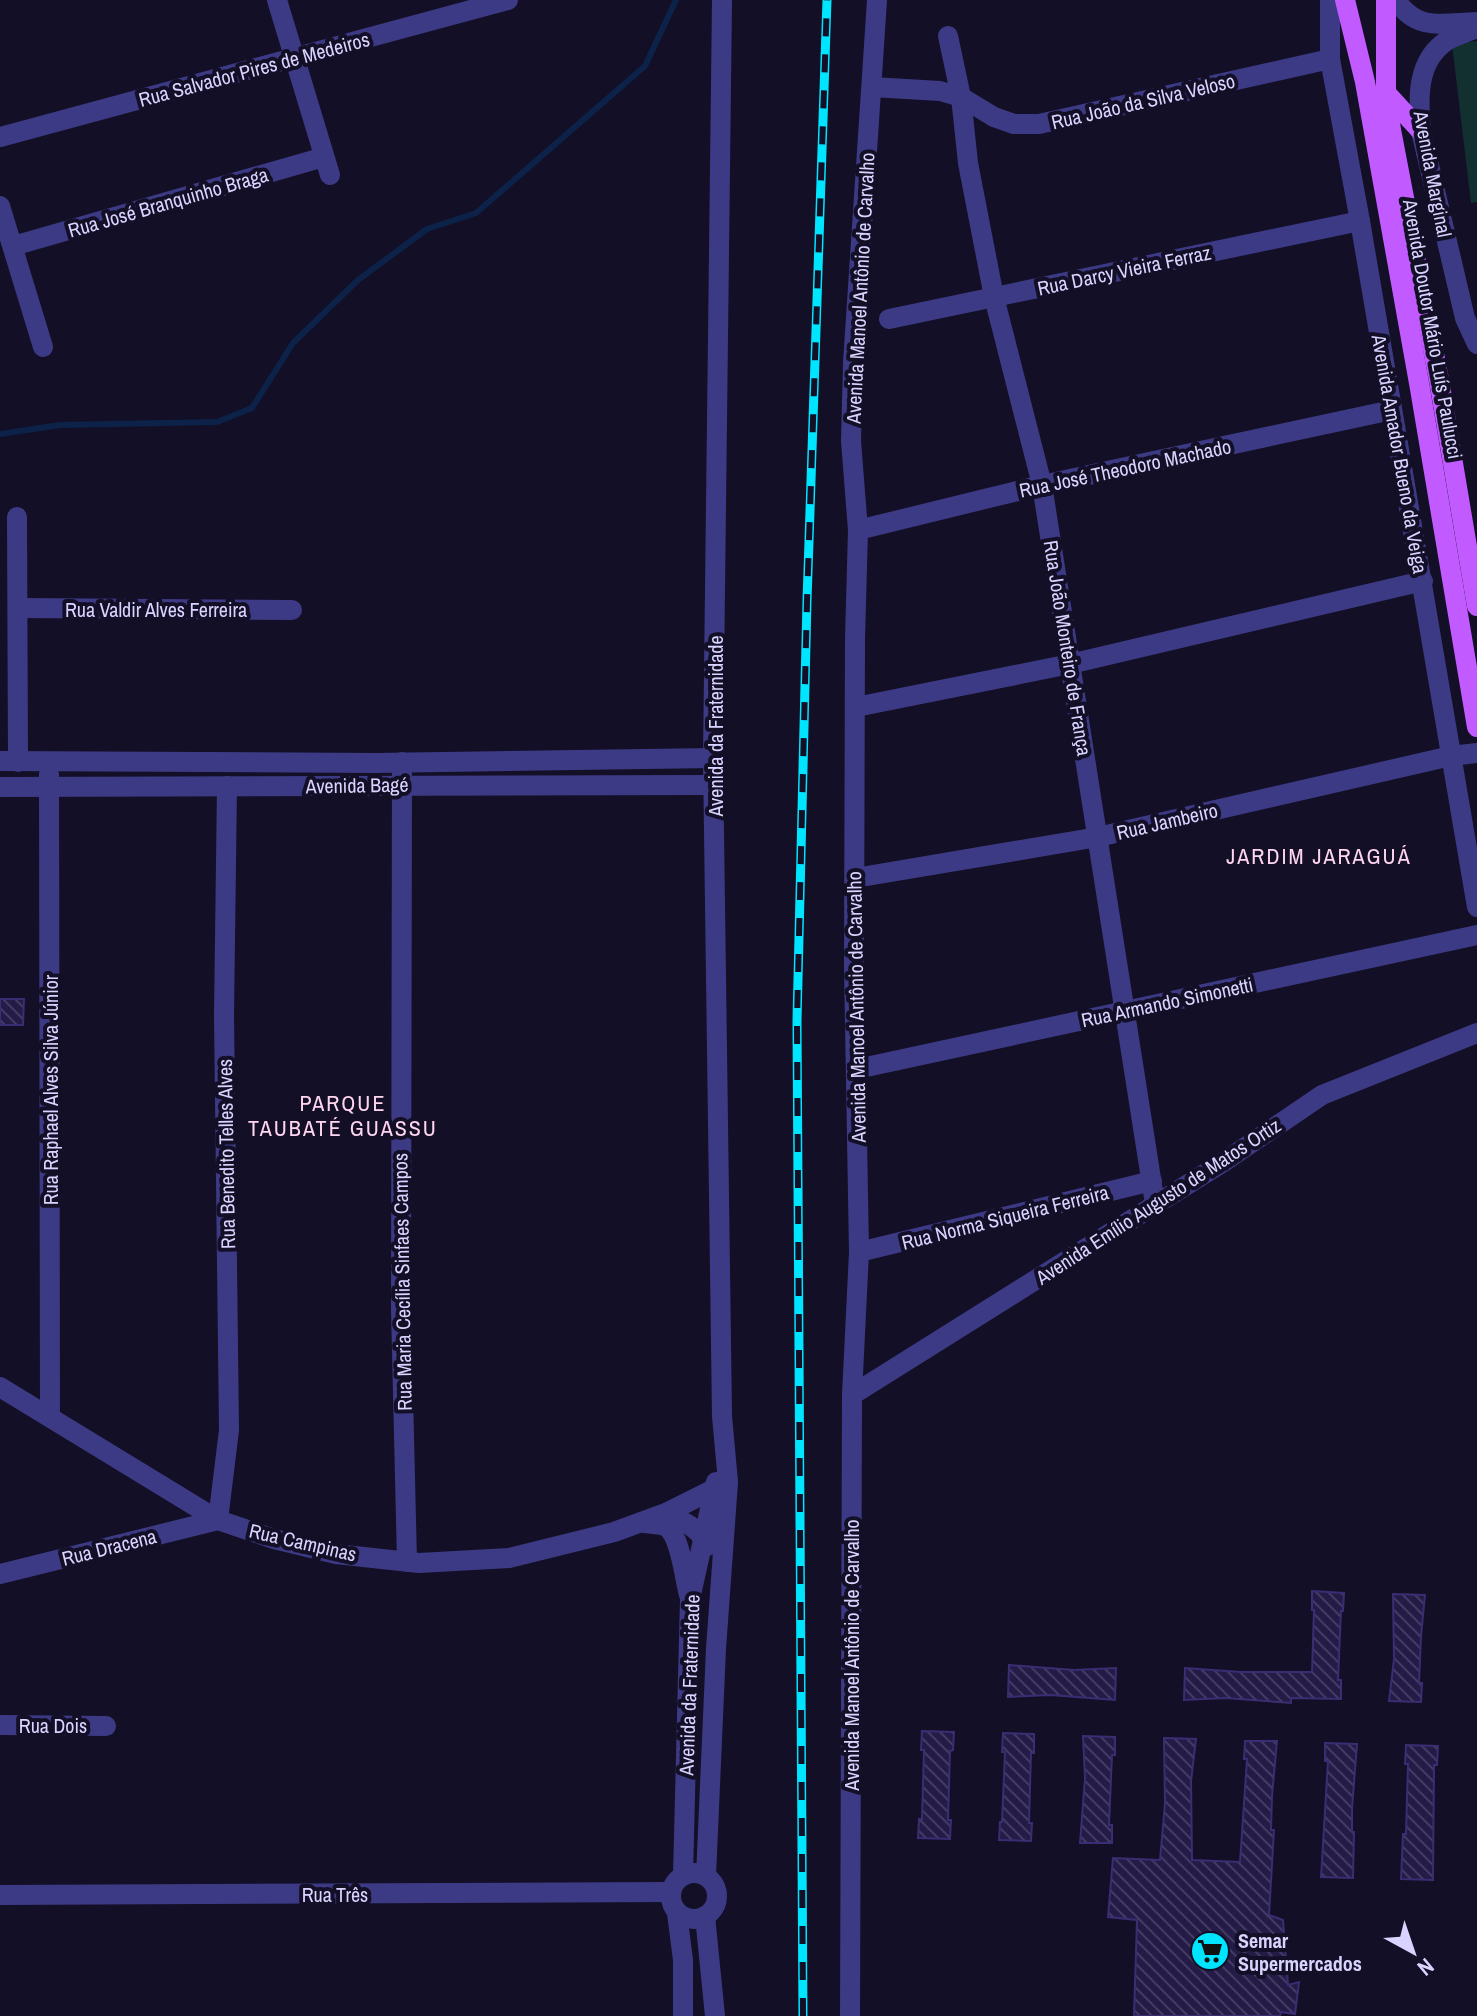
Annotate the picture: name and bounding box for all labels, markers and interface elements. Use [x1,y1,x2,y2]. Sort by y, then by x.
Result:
street label: Rua Salvador Pires de Medeiros [136,25,372,113]
street label: Rua João da Silva Veloso [1048,67,1238,135]
street label: Avenida Marginal [1407,107,1458,240]
street label: Avenida Manoel Antônio de Carvalho [839,152,881,425]
street label: Rua José Branquinho Braga [65,160,271,244]
street label: Avenida Doutor Mário Luís Paulucci [1397,196,1469,461]
street label: Rua Darcy Vieira Ferraz [1035,238,1213,302]
street label: Avenida Amador Bueno da Veiga [1365,331,1434,576]
street label: Rua José Theodoro Machado [1017,432,1233,504]
street label: Rua João Monteiro de França [1038,538,1098,758]
street label: Rua Valdir Alves Ferreira [65,596,247,623]
street label: Avenida da Fraternidade [702,635,729,818]
street label: Avenida Bagé [304,771,409,799]
street label: Rua Jambeiro [1114,796,1220,846]
district label: JARDIM JARAGUÁ [1226,841,1412,871]
street label: Avenida Manoel Antônio de Carvalho [840,871,872,1144]
street label: Rua Armando Simonetti [1079,971,1255,1033]
street label: Rua Raphael Alves Silva Júnior [37,974,64,1205]
street label: Rua Benedito Telles Alves [211,1059,241,1249]
district label: PARQUE TAUBATÉ GUASSU [248,1088,438,1143]
street label: Avenida Emílio Augusto de Matos Ortiz [1029,1112,1286,1291]
street label: Rua Maria Cecília Sinfaes Campos [386,1153,418,1411]
street label: Rua Norma Siqueira Ferreira [899,1178,1111,1256]
street label: Rua Campinas [247,1517,359,1567]
street label: Avenida Manoel Antônio de Carvalho [838,1519,865,1792]
street label: Rua Dracena [59,1522,159,1572]
street label: Avenida da Fraternidade [672,1594,706,1777]
street label: Rua Dois [19,1712,87,1739]
street label: Rua Três [302,1881,368,1908]
north arrow [1373,1912,1453,1992]
place label: Semar Supermercados [1238,1927,1362,1977]
supermarket icon: Semar Supermercados [1189,1930,1231,1972]
text: N [1411,1952,1440,1983]

